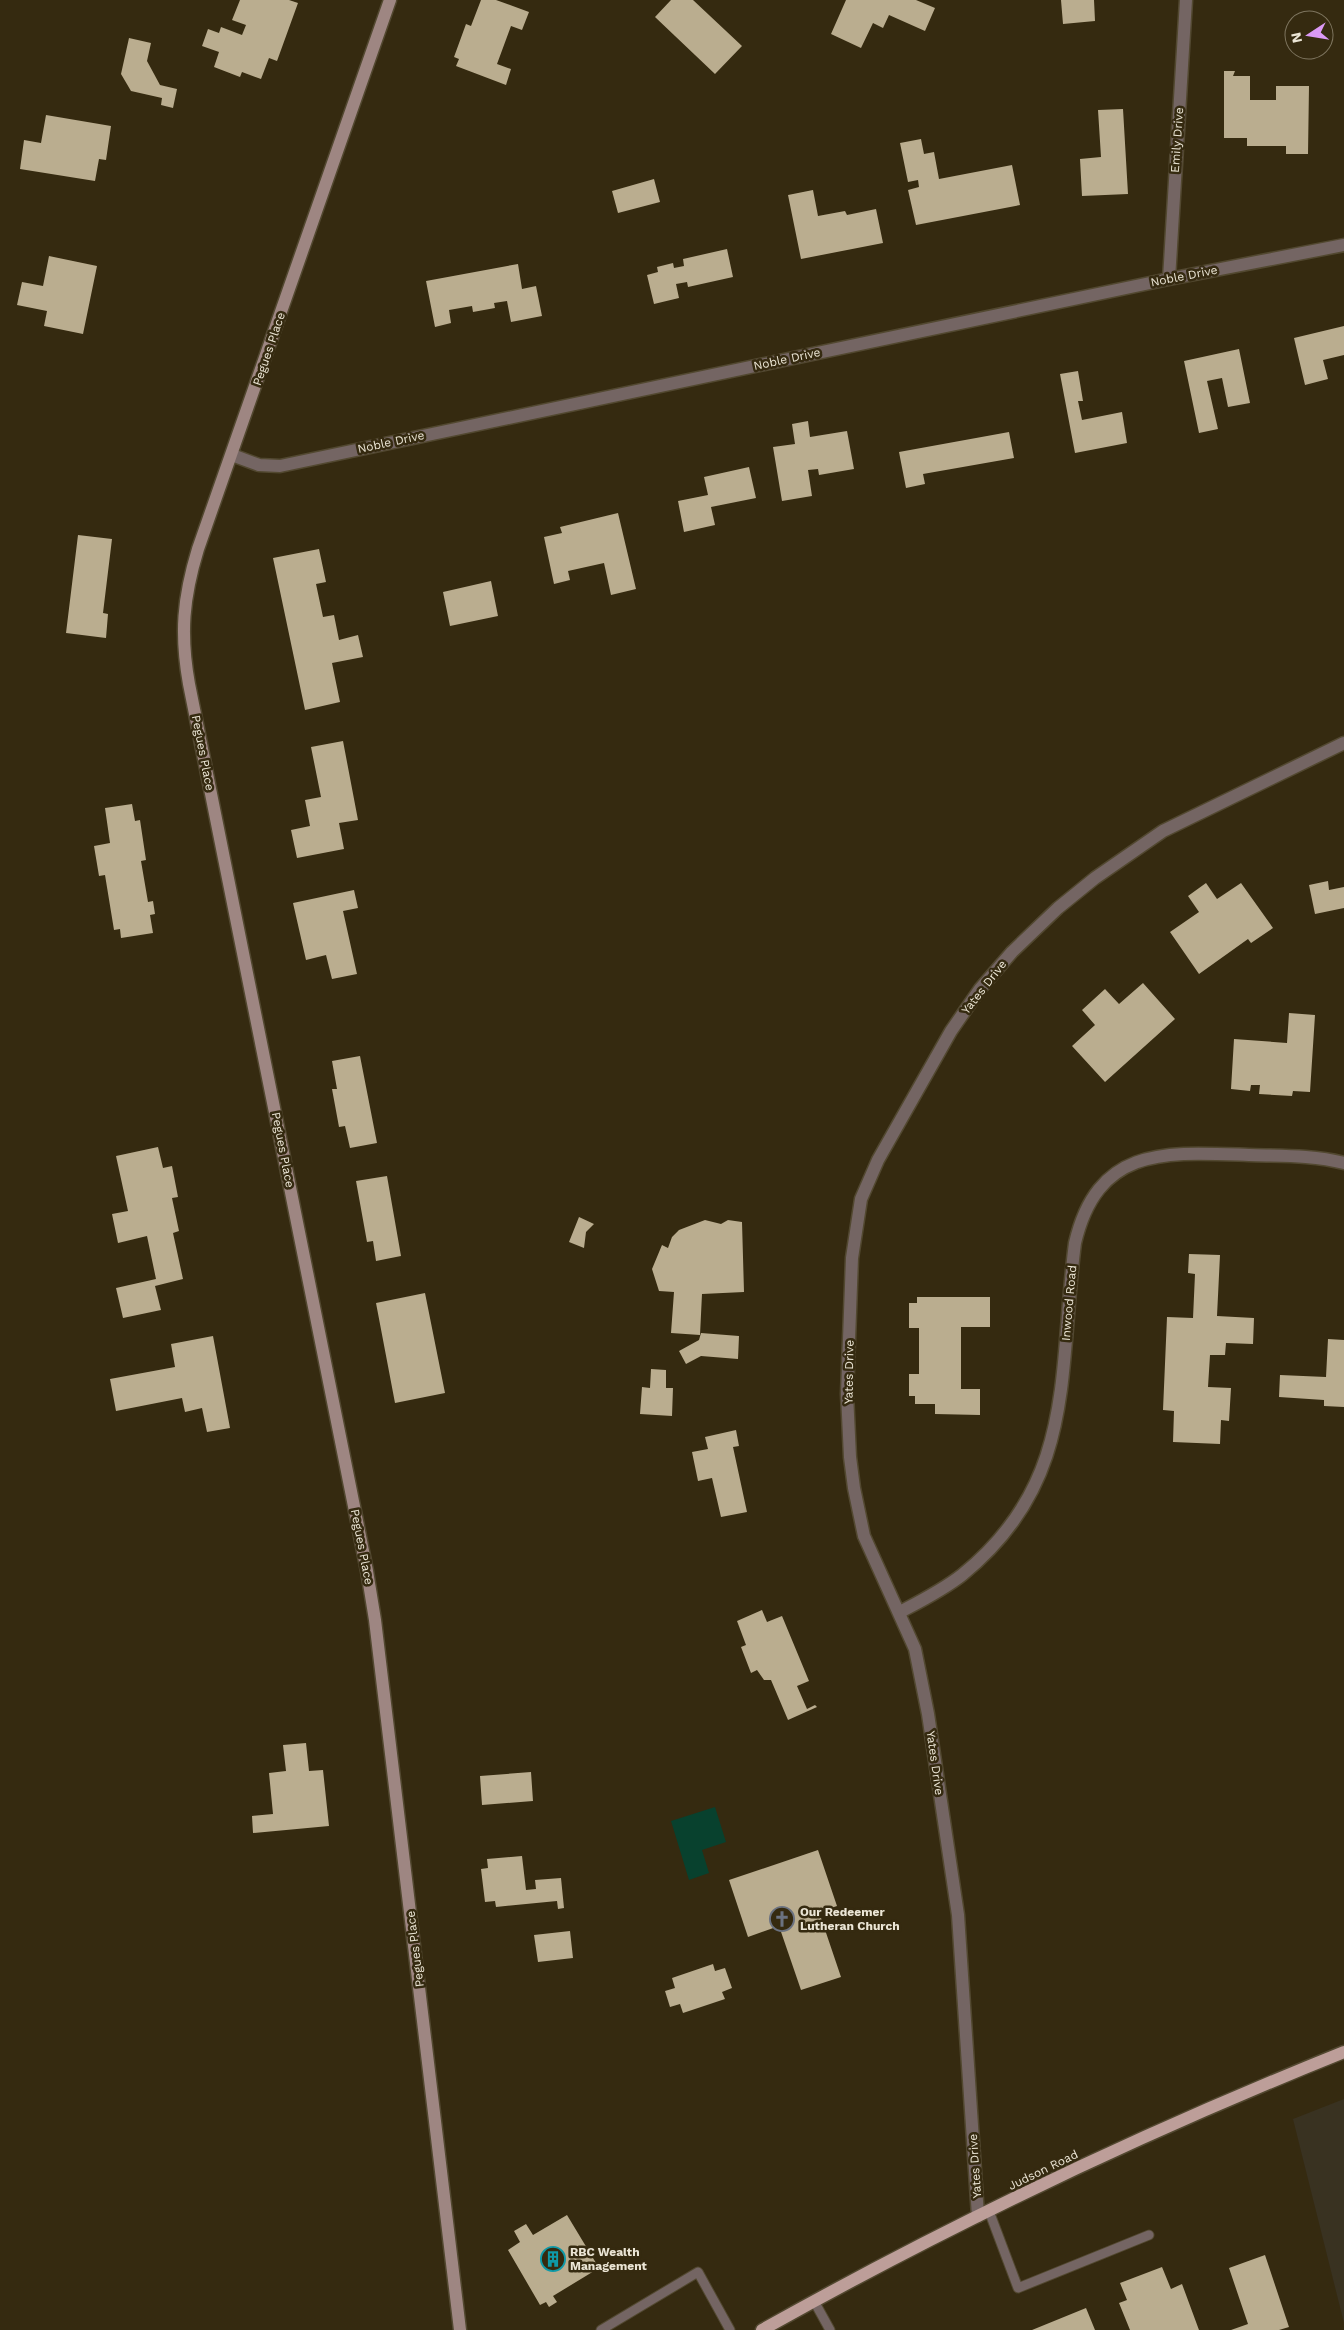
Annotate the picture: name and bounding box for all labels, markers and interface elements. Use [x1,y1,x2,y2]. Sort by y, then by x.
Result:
north arrow [1284,10,1334,60]
text: N [1287,31,1305,44]
street label: Emily Drive [1168,107,1186,173]
street label: Noble Drive [1149,263,1219,289]
street label: Pegues Place [250,310,288,388]
street label: Noble Drive [752,345,822,373]
street label: Noble Drive [356,428,426,456]
street label: Pegues Place [189,714,217,792]
street label: Yates Drive [959,957,1009,1017]
street label: Pegues Place [269,1111,297,1189]
street label: Inwood Road [1059,1265,1079,1341]
street label: Yates Drive [841,1340,857,1404]
street label: Pegues Place [348,1508,376,1586]
street label: Yates Drive [924,1730,946,1796]
place label: Our Redeemer Lutheran Church [800,1905,900,1933]
church icon: Our Redeemer Lutheran Church [769,1906,795,1932]
street label: Pegues Place [403,1910,427,1988]
street label: Yates Drive [966,2133,984,2199]
street label: Judson Road [1006,2147,1080,2193]
place label: RBC Wealth Management [570,2245,648,2273]
building icon: RBC Wealth Management [540,2246,566,2272]

